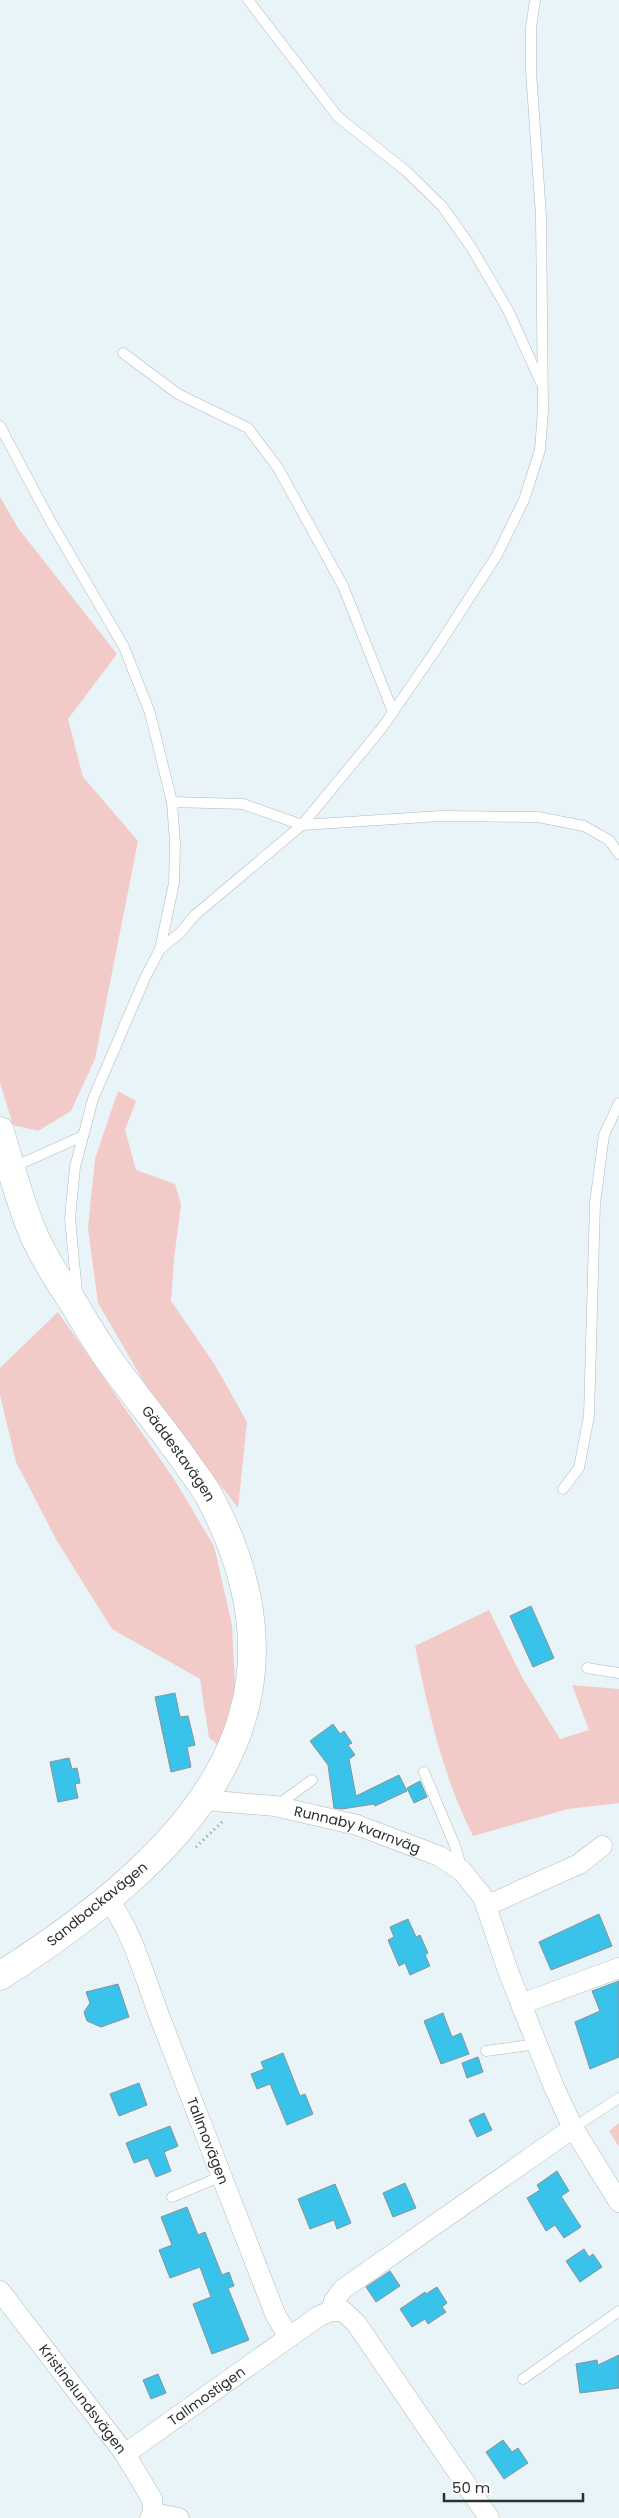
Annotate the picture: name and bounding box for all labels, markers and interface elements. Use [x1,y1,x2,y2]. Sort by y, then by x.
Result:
street label: Gäddestavägen [137,1401,220,1505]
street label: Runnaby kvarnväg [292,1801,424,1858]
street label: Sandbackavägen [42,1857,152,1951]
street label: Tallmovägen [182,2094,234,2187]
street label: Kristinelundsvägen [34,2340,131,2458]
street label: Tallmostigen [164,2362,249,2430]
scale bar [444,2470,583,2502]
text: 50 m [452,2477,490,2498]

